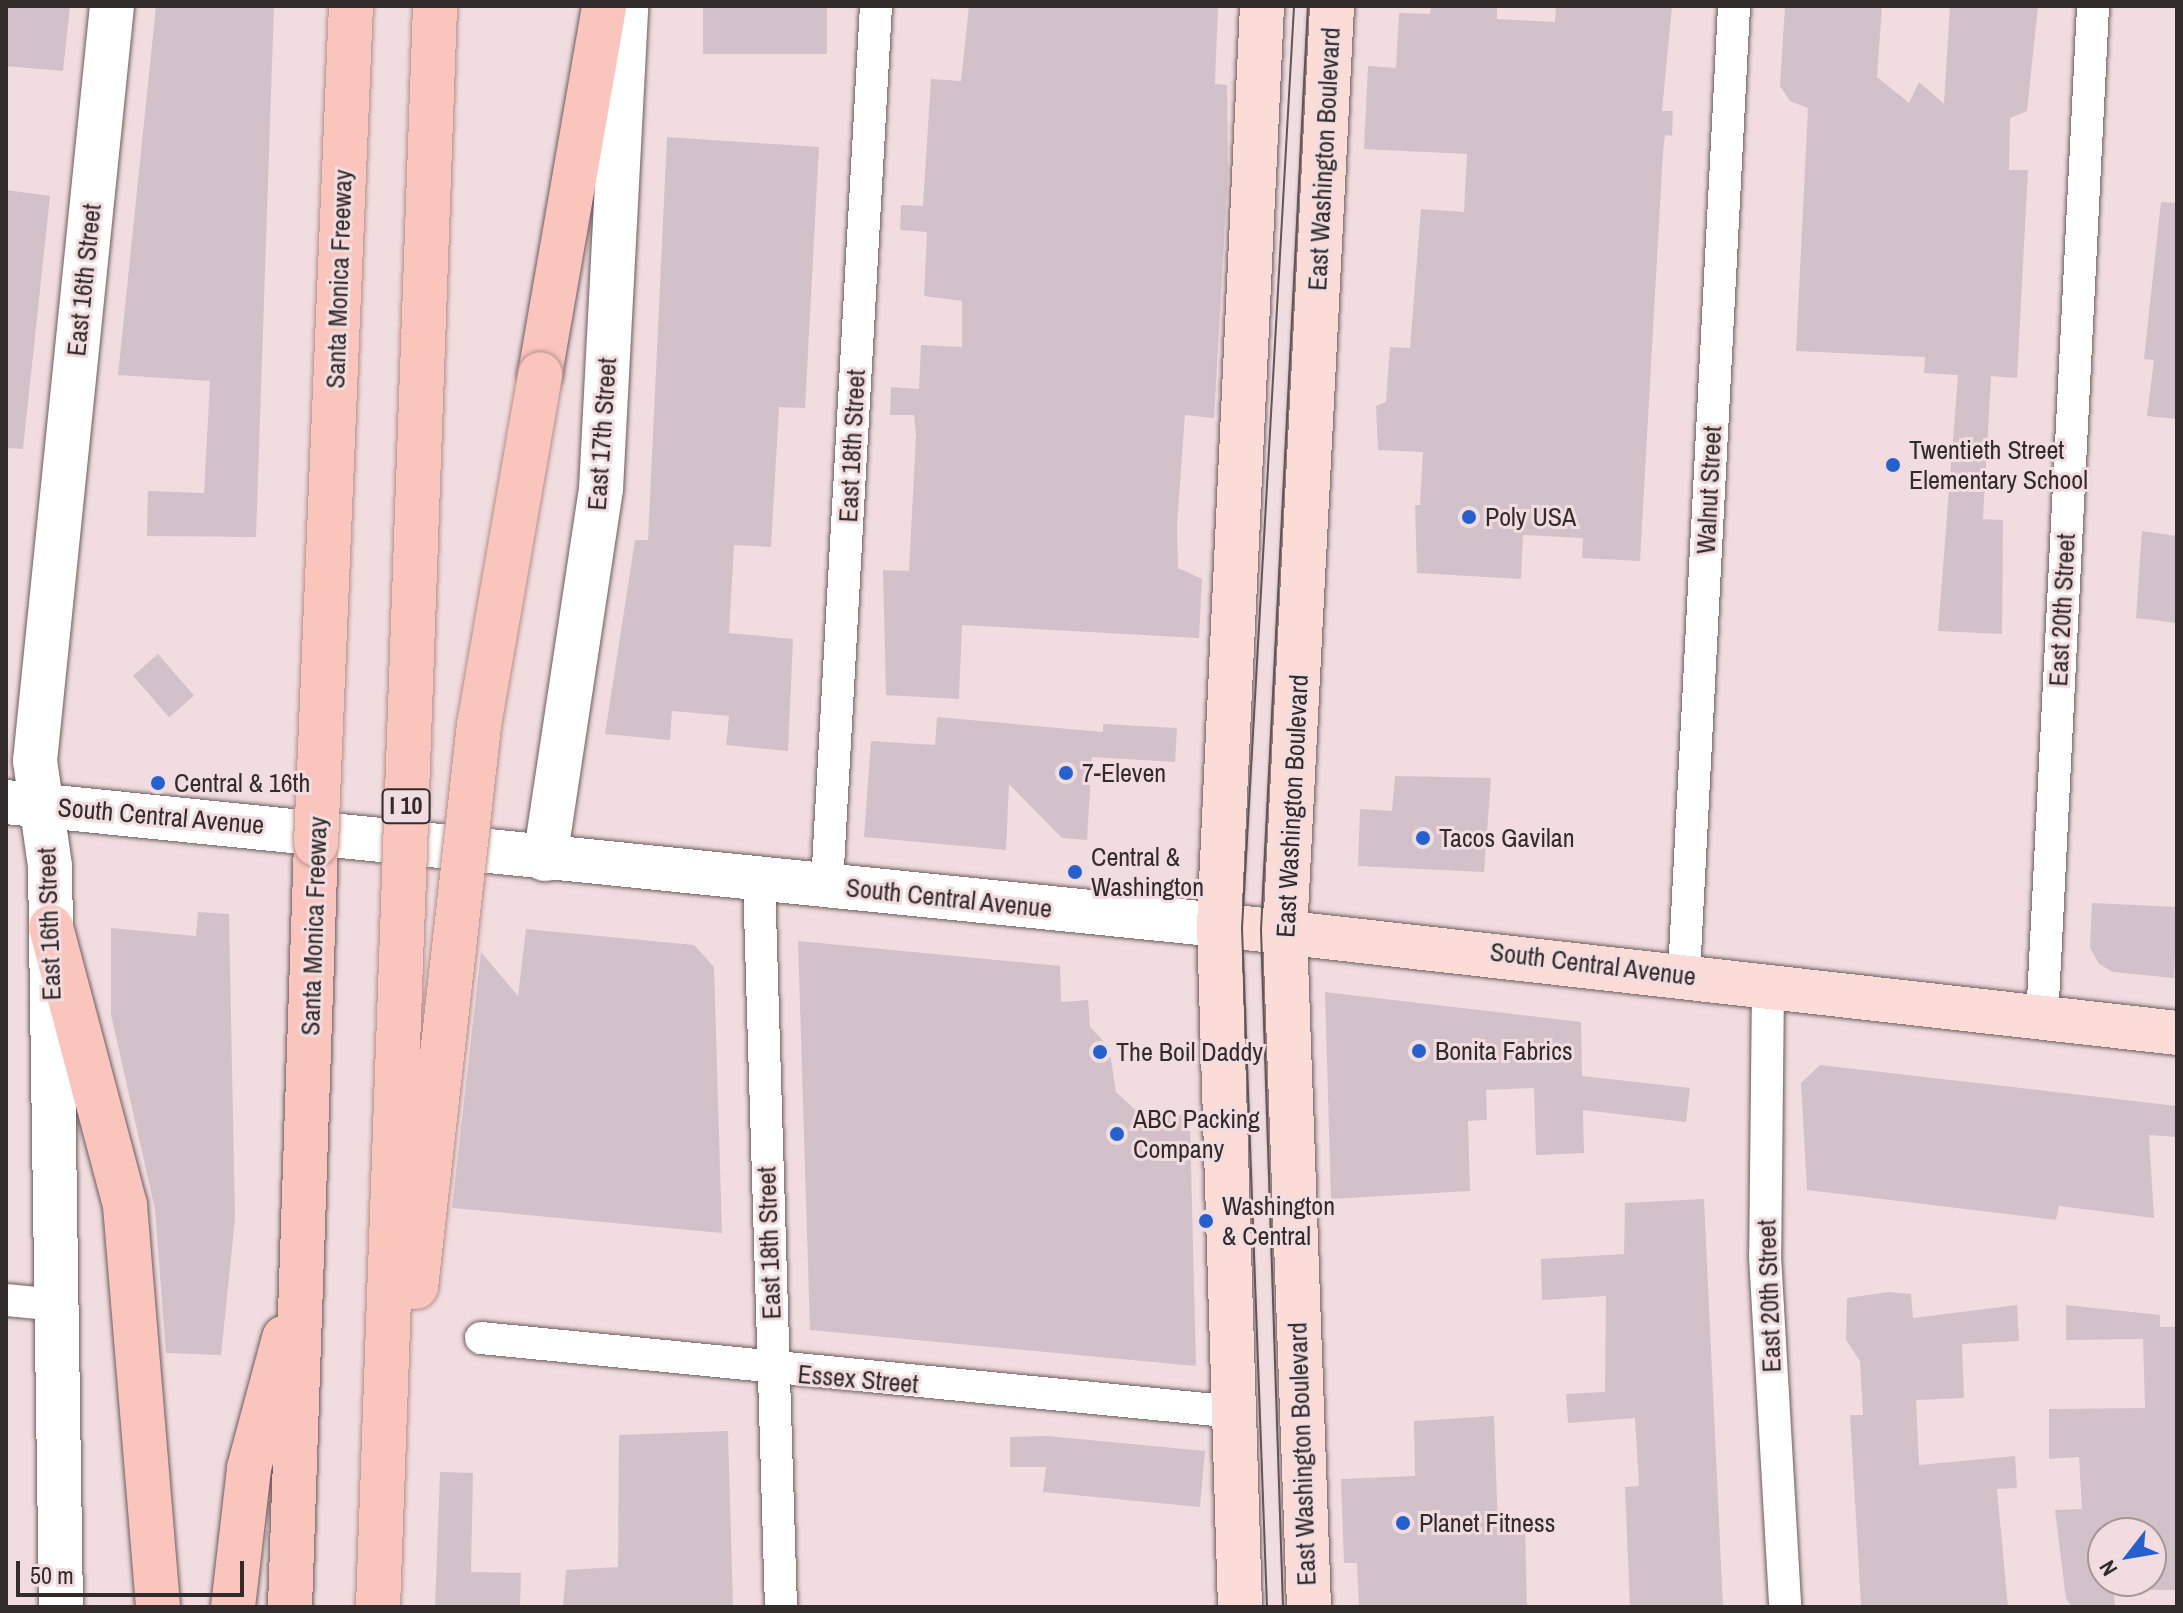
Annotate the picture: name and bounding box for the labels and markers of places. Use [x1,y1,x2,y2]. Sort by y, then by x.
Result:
place label: Twentieth Street Elementary School [1909,434,2088,496]
marker: Twentieth Street Elementary School [1884,456,1902,474]
place label: Poly USA [1485,501,1576,533]
marker: Poly USA [1460,508,1478,526]
place label: 7-Eleven [1082,757,1166,789]
marker: 7-Eleven [1057,764,1075,782]
place label: Central & 16th [174,767,310,799]
marker: Central & 16th [149,774,167,792]
place label: Tacos Gavilan [1439,822,1575,854]
marker: Tacos Gavilan [1414,829,1432,847]
place label: Central & Washington [1091,841,1204,902]
marker: Central & Washington [1066,863,1084,881]
place label: Bonita Fabrics [1435,1035,1573,1067]
place label: The Boil Daddy [1116,1036,1263,1068]
marker: Bonita Fabrics [1410,1042,1428,1060]
marker: The Boil Daddy [1091,1043,1109,1061]
place label: ABC Packing Company [1133,1103,1260,1164]
marker: ABC Packing Company [1108,1125,1126,1143]
place label: Washington & Central [1222,1190,1335,1252]
marker: Washington & Central [1197,1212,1215,1230]
place label: Planet Fitness [1419,1507,1555,1539]
marker: Planet Fitness [1394,1514,1412,1532]

